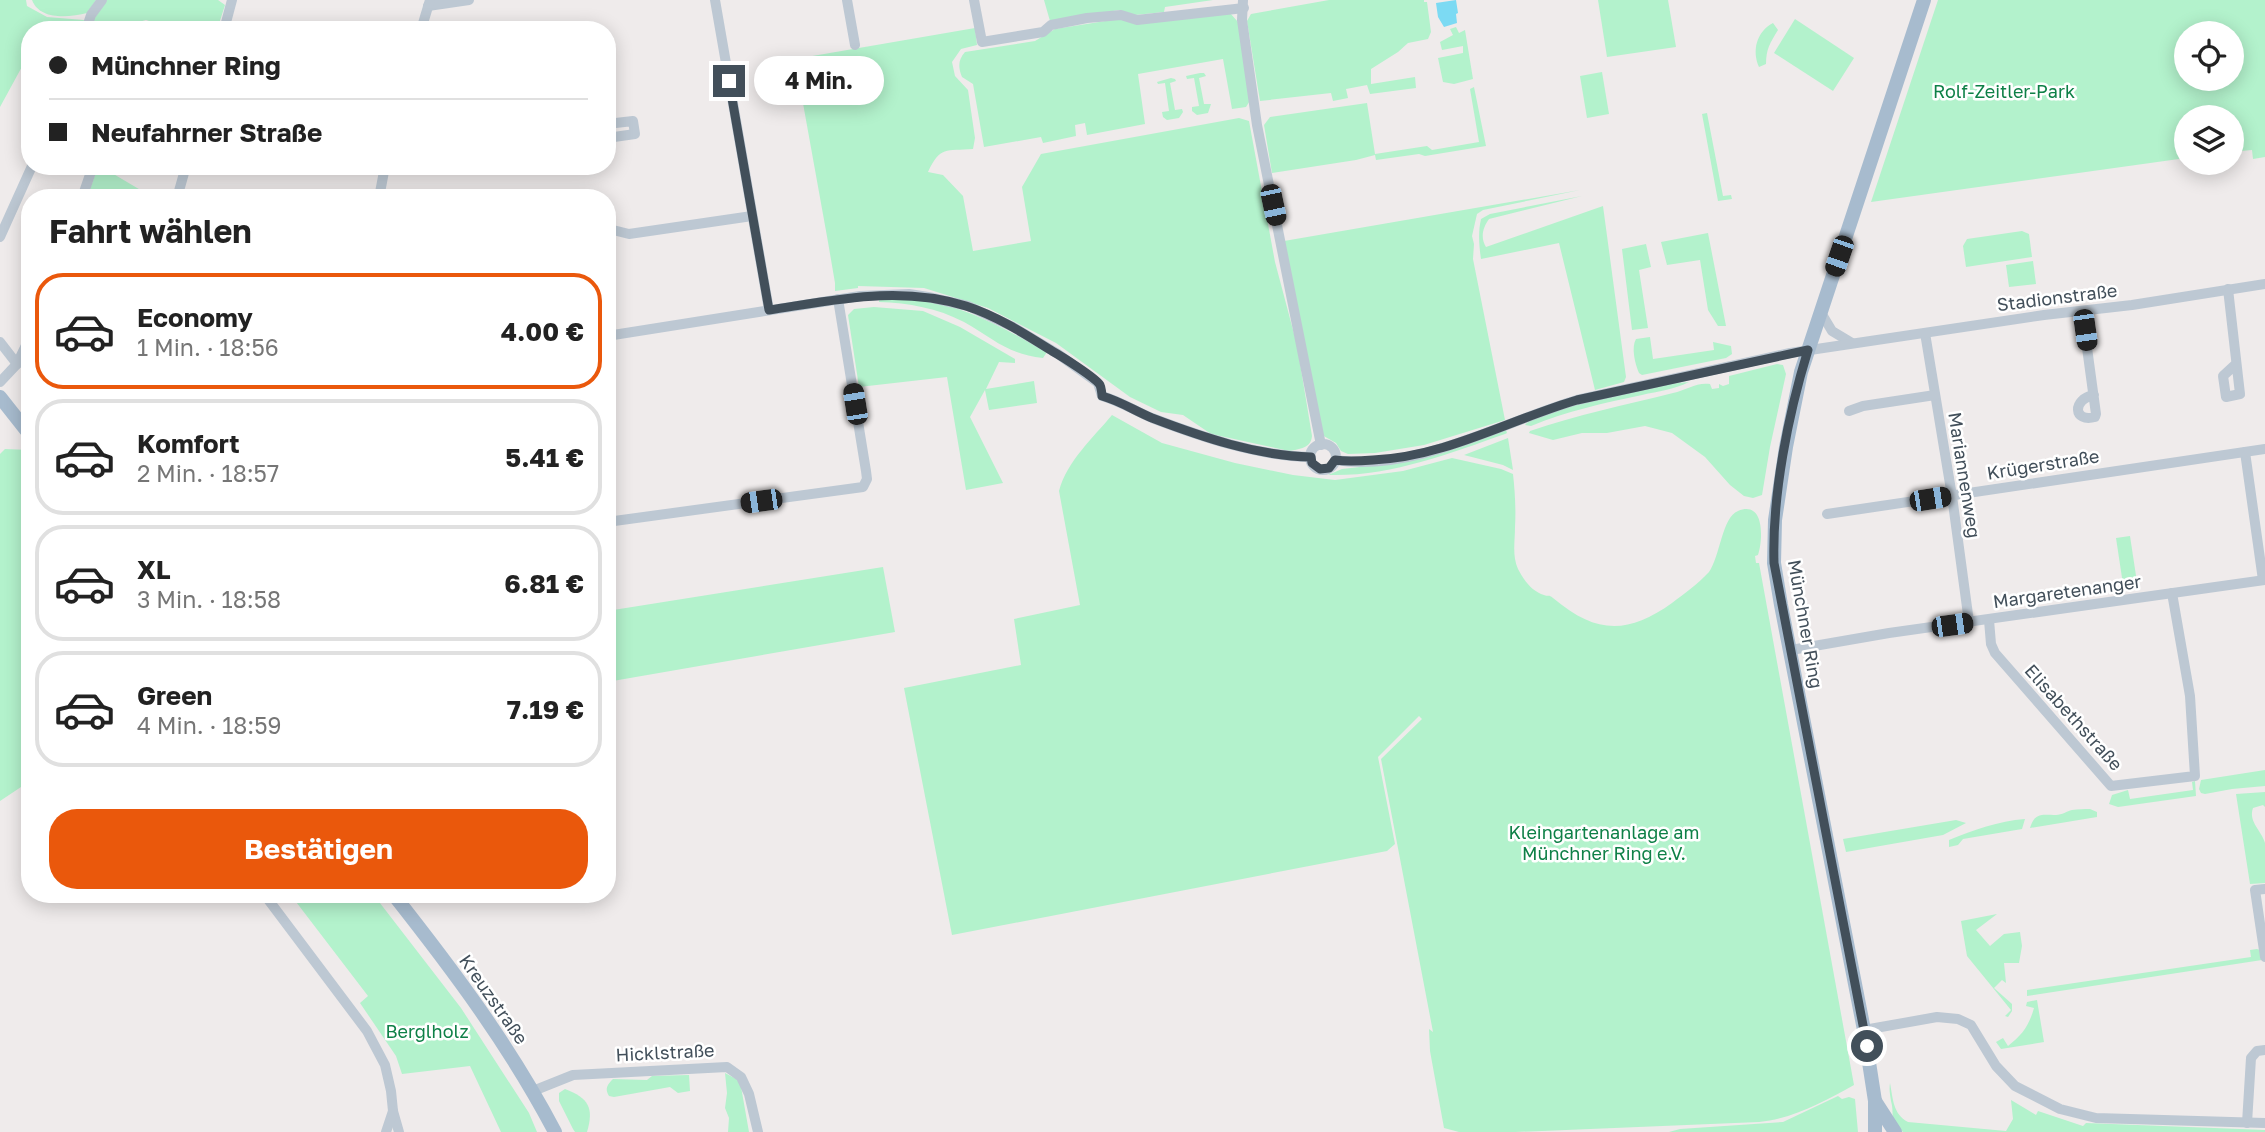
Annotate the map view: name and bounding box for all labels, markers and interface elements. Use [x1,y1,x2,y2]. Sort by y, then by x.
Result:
map controls [2174,21,2244,175]
button: locate [2174,21,2244,91]
text: Münchner Ring [91,50,281,81]
callout: 4 Min. [754,56,883,106]
route end [713,65,745,97]
text: 4 Min. [785,66,853,94]
park label: Rolf-Zeitler-Park [1933,80,2075,102]
button: layers [2174,105,2244,175]
text: Neufahrner Straße [91,117,322,148]
car [1259,182,1288,228]
text: Fahrt wählen [49,212,252,250]
car [1823,233,1856,279]
street label: Stadionstraße [1996,279,2118,315]
icon: car [53,300,116,363]
text: Economy [137,302,253,333]
car [2072,308,2099,352]
text: 4.00 € [501,316,584,347]
text: 1 Min. · 18:56 [137,333,279,361]
car [842,382,869,426]
street label: Mariannenweg [1944,411,1986,539]
icon: car [53,426,116,489]
text: Komfort [137,428,240,459]
text: 5.41 € [505,442,584,473]
street label: Krügerstraße [1985,444,2101,484]
text: 2 Min. · 18:57 [137,459,279,487]
car [1908,485,1953,513]
car [739,488,784,514]
icon: car [53,552,116,615]
text: XL [137,554,171,585]
street label: Münchner Ring [1784,558,1828,690]
text: 6.81 € [504,568,584,599]
street label: Margaretenanger [1991,570,2143,612]
text: 3 Min. · 18:58 [137,585,281,613]
car [1930,612,1975,638]
street label: Elisabethstraße [2020,659,2128,775]
icon: car [53,678,116,741]
text: Green [137,680,212,711]
text: 7.19 € [507,694,584,725]
text: 4 Min. · 18:59 [137,711,282,739]
button: Bestätigen [49,809,588,889]
park label: Kleingartenanlage am Münchner Ring e.V. [1509,821,1699,864]
street label: Kreuzstraße [455,950,533,1048]
park label: Berglholz [385,1020,469,1042]
route start [1851,1030,1883,1062]
street label: Hicklstraße [615,1038,715,1066]

